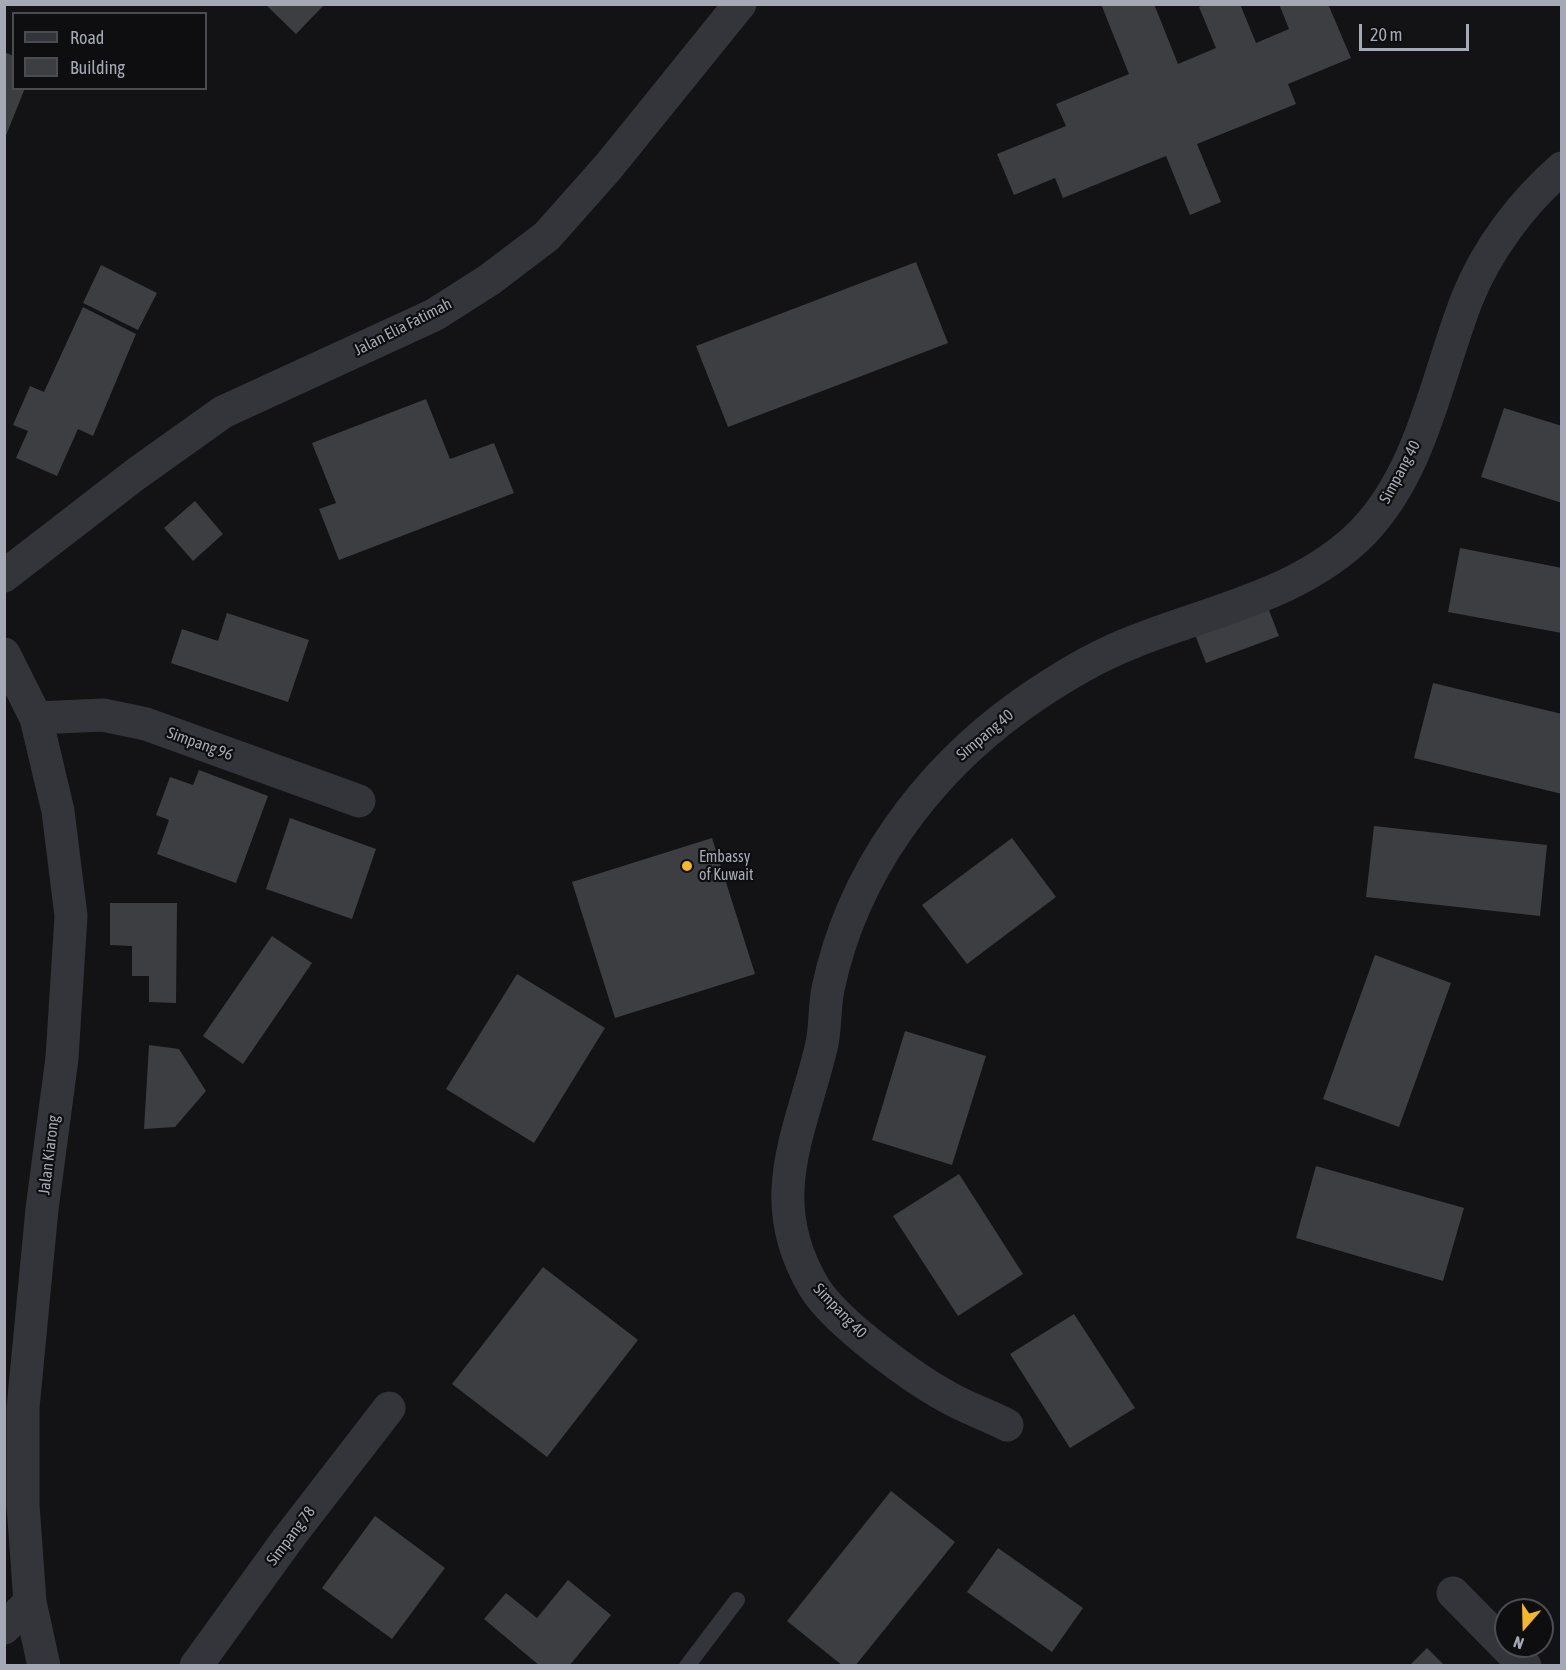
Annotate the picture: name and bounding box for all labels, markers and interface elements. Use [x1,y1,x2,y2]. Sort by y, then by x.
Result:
legend [12,12,207,90]
scale bar [1362,12,1472,50]
text: 20 m [1370,24,1402,45]
text: Road [70,27,104,48]
text: Building [70,57,125,78]
street label: Jalan Elia Fatimah [351,294,455,360]
street label: Simpang 40 [1375,437,1425,507]
street label: Simpang 40 [952,706,1018,764]
street label: Simpang 96 [164,723,236,765]
place label: Embassy of Kuwait [699,847,754,885]
marker: Embassy of Kuwait [680,859,694,873]
street label: Jalan Kiarong [35,1114,63,1196]
street label: Simpang 40 [809,1280,871,1342]
street label: Simpang 78 [263,1503,319,1569]
north arrow [1494,1598,1554,1658]
text: N [1511,1633,1526,1653]

